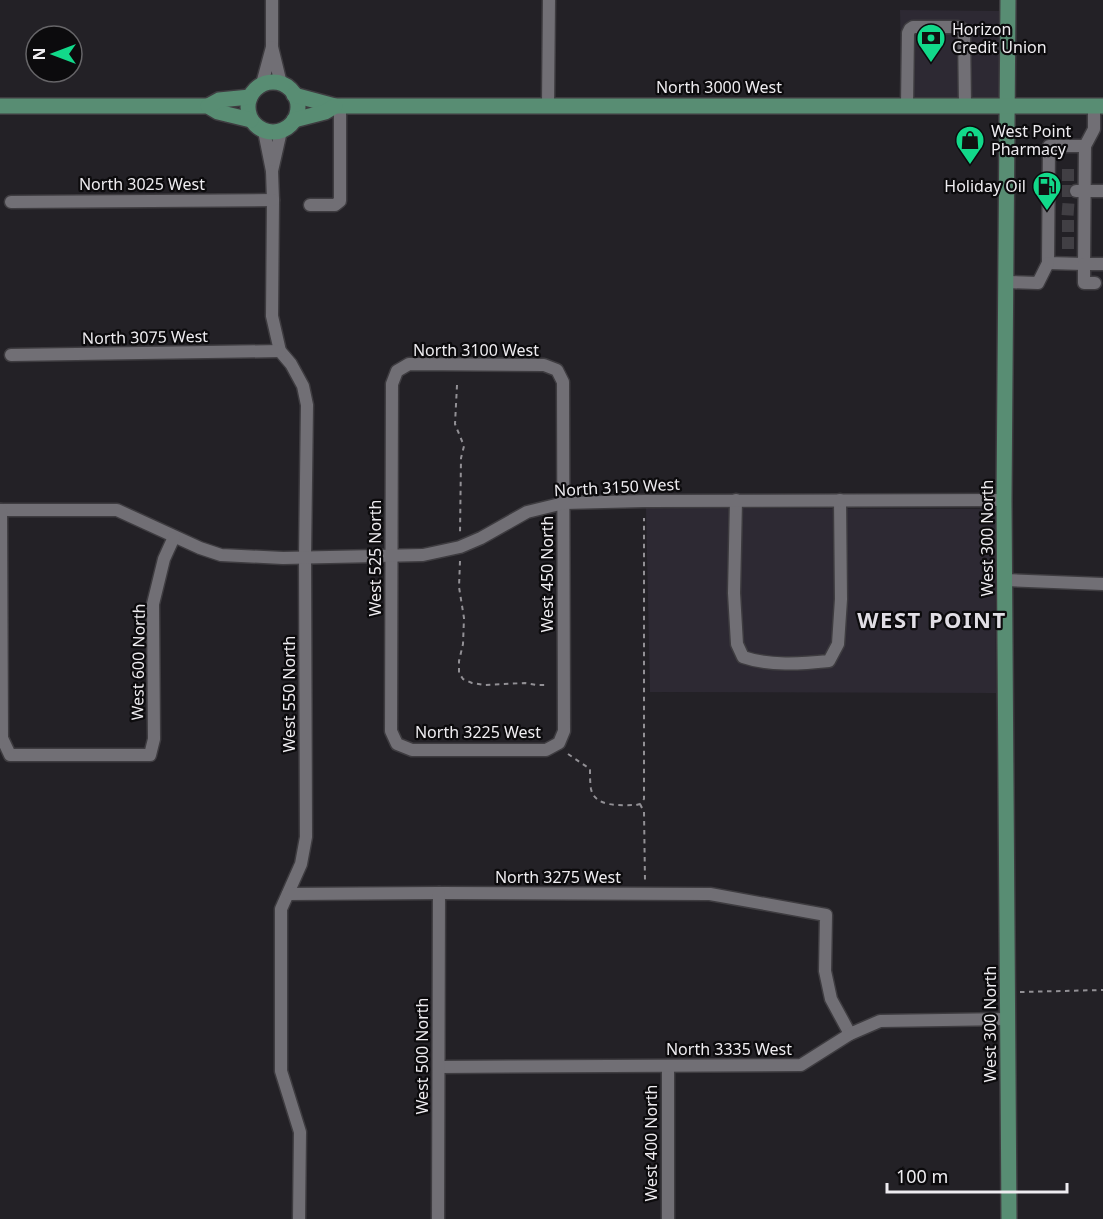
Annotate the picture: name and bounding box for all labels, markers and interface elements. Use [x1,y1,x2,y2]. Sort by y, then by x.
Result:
place label: Horizon Credit Union [952,18,1047,58]
bank icon: Horizon Credit Union [915,22,947,64]
north arrow [24,24,84,84]
text: N [28,47,50,61]
street label: North 3000 West [656,76,782,98]
place label: West Point Pharmacy [991,120,1072,160]
shop icon: West Point Pharmacy [954,124,986,166]
fuel station icon: Holiday Oil [1031,170,1063,212]
street label: North 3025 West [79,173,205,195]
place label: Holiday Oil [944,175,1026,197]
street label: North 3075 West [82,325,208,349]
street label: North 3100 West [413,339,539,361]
street label: North 3150 West [553,473,681,501]
street label: West 300 North [976,480,998,596]
street label: West 525 North [364,500,386,616]
street label: West 450 North [536,516,558,632]
street label: West 600 North [126,603,150,721]
district label: WEST POINT [857,604,1007,634]
street label: West 550 North [278,636,300,752]
street label: North 3225 West [415,721,541,743]
street label: North 3275 West [495,866,621,888]
street label: West 300 North [979,966,1001,1082]
street label: West 500 North [411,998,433,1114]
street label: North 3335 West [666,1038,792,1060]
street label: West 400 North [640,1085,662,1201]
scale bar [887,1156,1067,1194]
text: 100 m [896,1164,948,1188]

